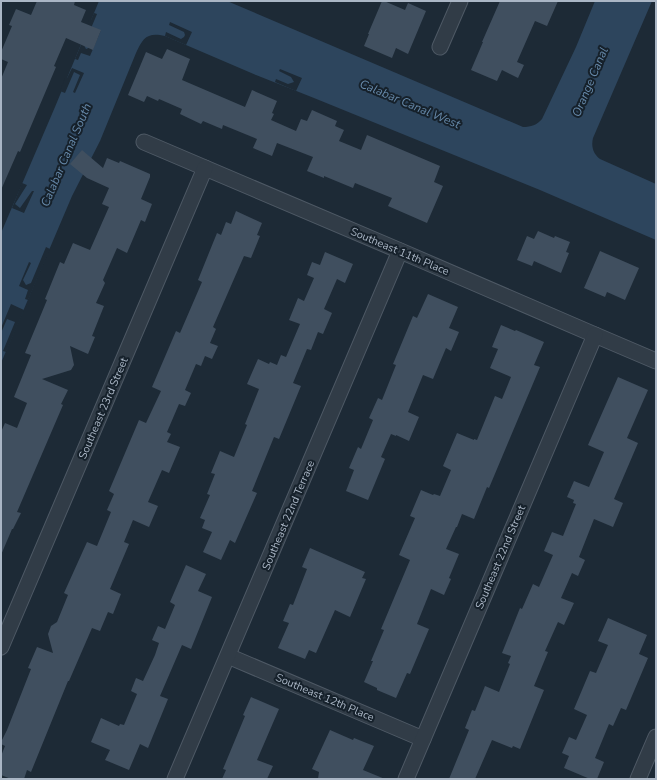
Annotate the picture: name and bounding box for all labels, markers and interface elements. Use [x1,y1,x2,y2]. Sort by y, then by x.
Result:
water label: Orange Canal [568,44,612,119]
water label: Calabar Canal West [357,76,463,133]
water label: Calabar Canal South [37,101,95,209]
street label: Southeast 11th Place [348,224,452,279]
street label: Southeast 23rd Street [75,355,132,461]
street label: Southeast 22nd Terrace [259,458,318,572]
street label: Southeast 22nd Street [472,503,529,611]
street label: Southeast 12th Place [273,670,377,725]

